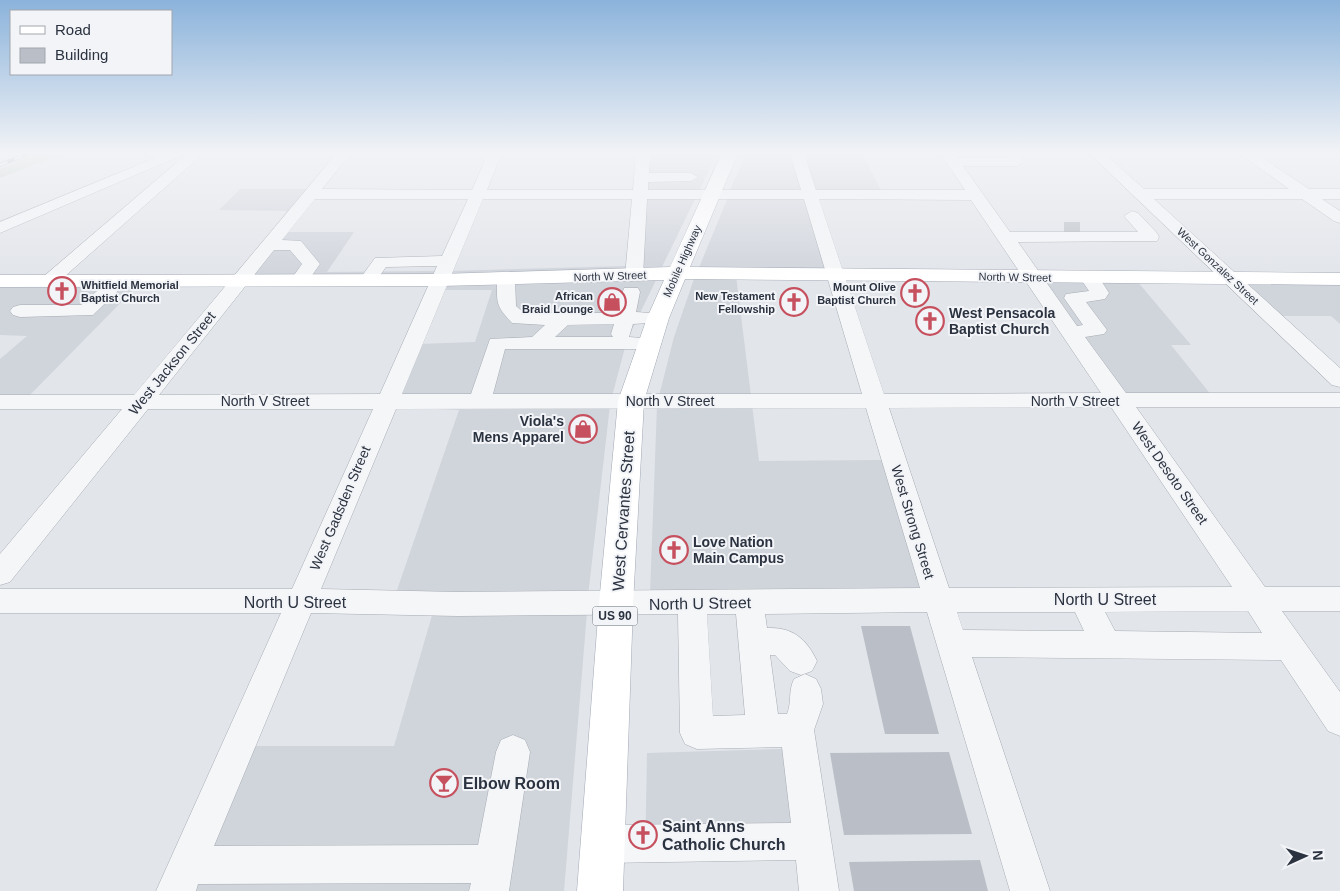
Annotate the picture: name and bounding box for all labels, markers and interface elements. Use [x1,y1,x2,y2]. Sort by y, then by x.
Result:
legend [10,10,172,75]
text: Road [55,21,91,38]
text: Building [55,46,108,63]
street label: Mobile Highway [661,223,703,299]
street label: West Gonzalez Street [1175,225,1261,307]
street label: North W Street [573,269,647,283]
street label: North W Street [979,270,1051,284]
church icon: Whitfield Memorial Baptist Church [47,276,77,306]
church icon: Mount Olive Baptist Church [900,278,930,308]
place label: Whitfield Memorial Baptist Church [81,279,179,304]
place label: Mount Olive Baptist Church [817,281,896,306]
shop icon: African Braid Lounge [597,287,627,317]
church icon: New Testament Fellowship [779,287,809,317]
place label: African Braid Lounge [522,290,593,315]
place label: New Testament Fellowship [695,290,775,315]
place label: West Pensacola Baptist Church [949,305,1056,337]
church icon: West Pensacola Baptist Church [915,306,945,336]
street label: West Jackson Street [125,308,219,418]
street label: North V Street [221,393,309,409]
street label: North V Street [626,393,714,409]
street label: North V Street [1031,393,1119,409]
place label: Viola's Mens Apparel [473,413,564,445]
shop icon: Viola's Mens Apparel [568,414,598,444]
street label: West Desoto Street [1129,419,1211,527]
street label: West Cervantes Street [609,430,638,592]
street label: West Gadsden Street [307,443,374,573]
street label: West Strong Street [888,463,938,581]
place label: Love Nation Main Campus [693,534,784,566]
church icon: Love Nation Main Campus [659,535,689,565]
street label: North U Street [1054,591,1157,608]
street label: North U Street [244,594,347,611]
street label: North U Street [649,594,752,613]
road number: US 90 [592,606,638,626]
bar icon: Elbow Room [429,768,459,798]
place label: Elbow Room [463,775,560,792]
place label: Saint Anns Catholic Church [662,818,786,853]
church icon: Saint Anns Catholic Church [628,820,658,850]
north arrow [1280,831,1330,881]
text: N [1310,850,1326,861]

